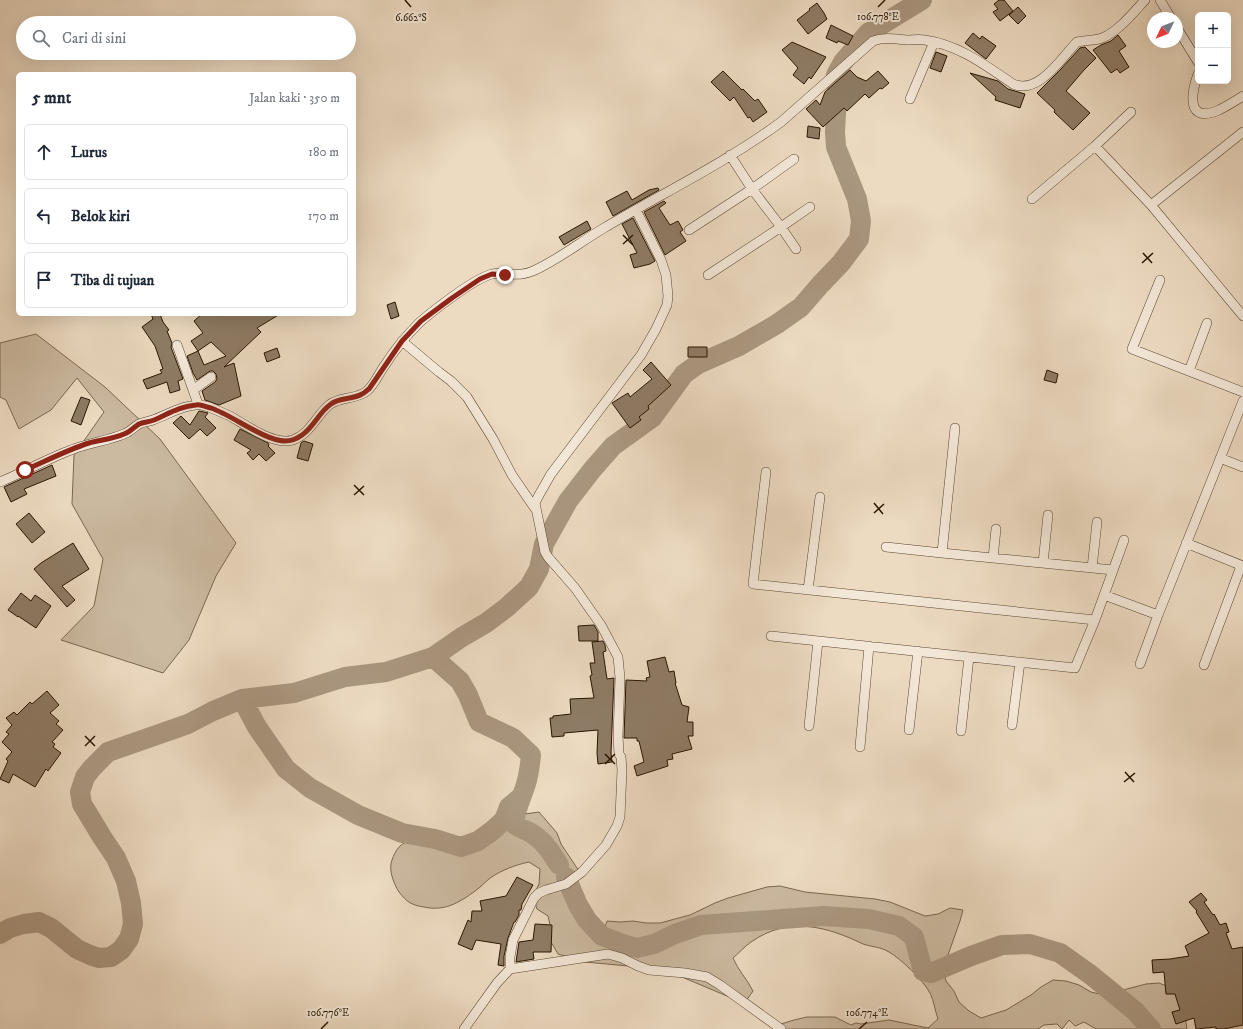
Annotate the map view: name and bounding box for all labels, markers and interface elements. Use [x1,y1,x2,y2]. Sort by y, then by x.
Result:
text: 106.778°E [857,11,899,23]
text: 6.662°S [395,12,427,24]
north arrow [1147,12,1183,48]
map controls [1195,12,1231,84]
button: + [1195,12,1231,48]
search box [16,16,356,60]
icon: search [30,27,52,49]
text: Cari di sini [62,29,126,48]
button: − [1195,48,1231,84]
text: 5 mnt [32,87,71,109]
text: Jalan kaki · 350 m [249,90,340,106]
icon: ahead [33,141,55,163]
text: Lurus [71,143,107,162]
text: 180 m [308,144,339,160]
icon: left [33,205,55,227]
text: Belok kiri [71,207,130,226]
text: 170 m [308,208,339,224]
route end [496,266,514,284]
icon: arrive [33,269,55,291]
text: Tiba di tujuan [71,271,154,290]
route start [16,461,34,479]
text: 106.776°E [307,1007,349,1019]
text: 106.774°E [846,1007,888,1019]

